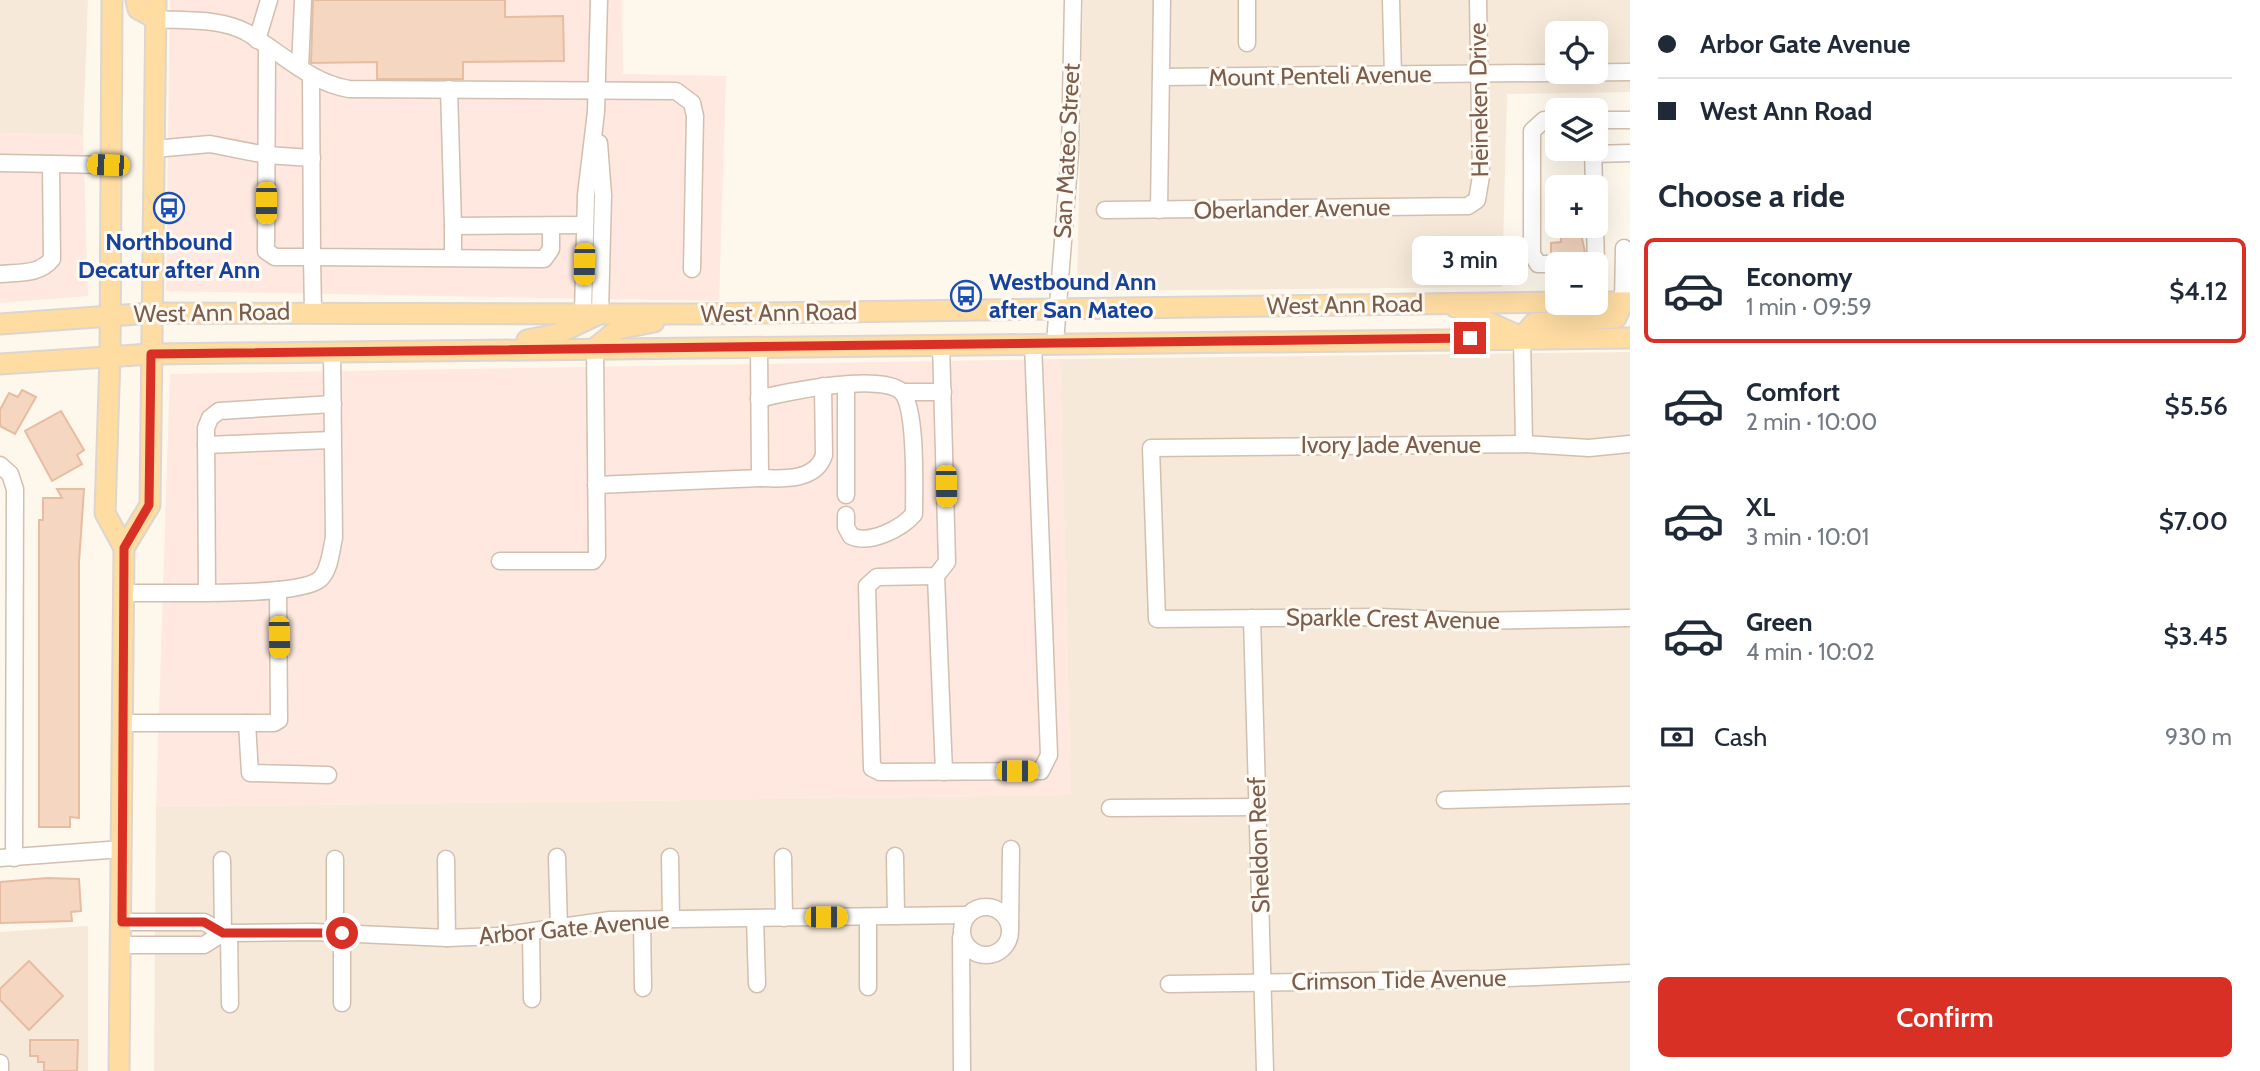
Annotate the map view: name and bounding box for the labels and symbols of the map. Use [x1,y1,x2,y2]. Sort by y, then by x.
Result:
street label: Heineken Drive [1463,22,1494,178]
street label: Mount Penteli Avenue [1208,59,1432,92]
street label: San Mateo Street [1047,63,1086,239]
car [87,154,130,176]
car [256,182,277,224]
bus stop icon: Northbound Decatur after Ann [152,191,186,225]
street label: Oberlander Avenue [1193,192,1391,225]
place label: Northbound Decatur after Ann [78,227,260,284]
callout: 3 min [1412,236,1528,286]
car [574,243,595,285]
place label: Westbound Ann after San Mateo [989,267,1156,324]
bus stop icon: Westbound Ann after San Mateo [949,279,983,313]
street label: West Ann Road [1266,289,1424,320]
street label: West Ann Road [133,297,291,328]
street label: West Ann Road [700,297,858,328]
route end [1454,322,1486,354]
street label: Ivory Jade Avenue [1301,430,1481,459]
car [936,465,957,507]
street label: Sparkle Crest Avenue [1286,602,1500,635]
car [269,616,290,658]
car [997,761,1039,782]
street label: Sheldon Reef [1242,776,1275,914]
street label: Arbor Gate Avenue [478,905,670,950]
car [806,907,848,928]
route start [326,917,358,949]
street label: Crimson Tide Avenue [1291,963,1507,996]

